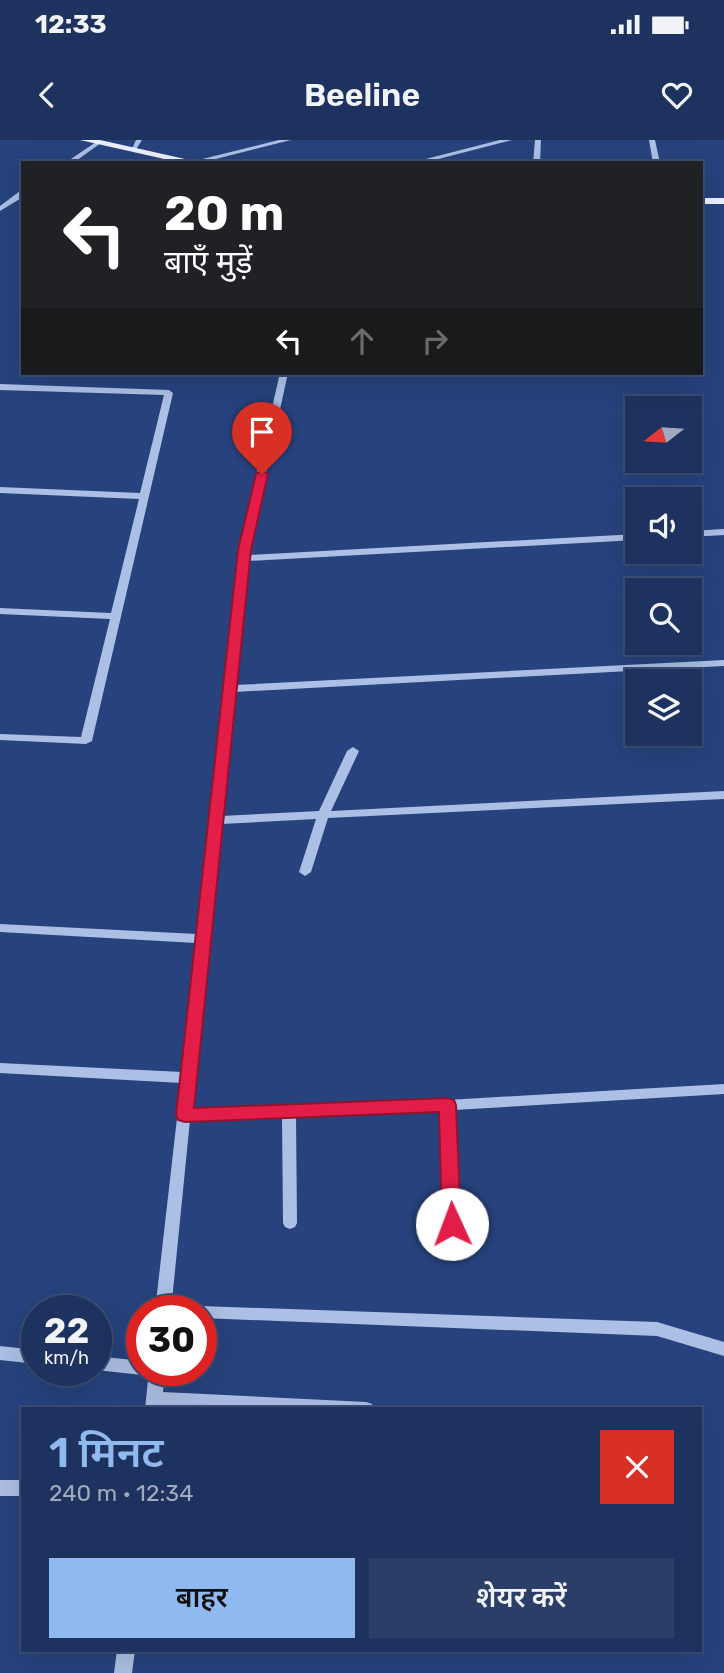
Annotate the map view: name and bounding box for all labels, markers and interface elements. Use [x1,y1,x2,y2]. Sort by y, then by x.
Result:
text: 12:33 [35,9,107,40]
icon: back [28,76,66,114]
text: Beeline [304,76,420,114]
icon: heart [658,76,696,114]
text: 20 m [164,184,285,242]
icon: left [49,189,140,280]
text: बाएँ मुड़ें [164,243,252,281]
icon: left [270,322,308,360]
icon: ahead [343,322,381,360]
icon: right [416,322,454,360]
north arrow [625,396,702,472]
map controls [625,396,702,746]
pin [232,402,292,474]
icon: arrive [243,413,281,451]
button: sound [625,487,702,564]
button: search [625,578,702,655]
button: layers [625,669,702,746]
position arrow [415,1187,489,1261]
speed limit sign: 30 [126,1295,217,1386]
text: 22 [44,1310,89,1352]
text: km/h [44,1347,89,1369]
text: 1 मिनट [49,1428,164,1478]
button: close [600,1430,674,1504]
text: 240 m · 12:34 [49,1479,193,1507]
button: बाहर [49,1558,355,1638]
button: शेयर करें [369,1558,674,1638]

